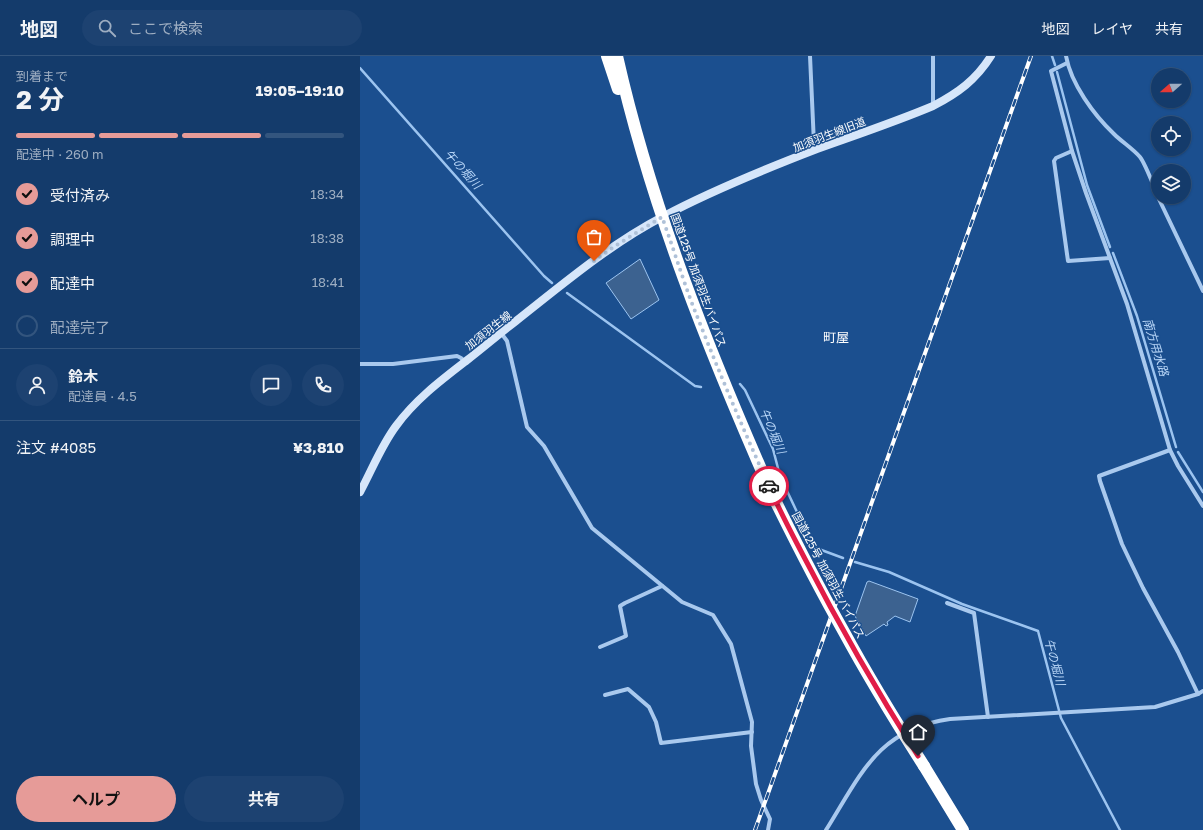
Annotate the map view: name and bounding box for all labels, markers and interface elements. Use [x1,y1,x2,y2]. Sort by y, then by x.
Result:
search box [82,10,362,46]
text: 地図 [20,17,58,40]
icon: search [96,17,118,39]
text: ここで検索 [128,19,203,37]
text: 地図 [1041,20,1069,37]
text: レイヤ [1091,20,1133,37]
text: 共有 [1155,20,1183,37]
text: 到着まで [16,68,68,84]
north arrow [1151,68,1191,108]
map controls [1151,68,1191,204]
text: 19:05–19:10 [256,81,344,99]
text: 2 分 [16,84,64,115]
street label: 加須羽生線旧道 [791,114,867,154]
button: locate [1151,116,1191,156]
text: 配達中 · 260 m [16,146,104,162]
water label: 午の堀川 [441,146,486,193]
button: layers [1151,164,1191,204]
icon: check [16,183,38,205]
text: 受付済み [50,186,110,204]
text: 18:34 [310,186,344,202]
street label: 国道125号 加須羽生バイパス [669,211,729,349]
pin [577,220,611,261]
icon: bag [583,226,605,248]
icon: check [16,227,38,249]
text: 調理中 [50,230,95,248]
text: 18:38 [310,230,344,246]
icon: check [16,271,38,293]
text: 配達中 [50,274,95,292]
text: 18:41 [312,274,344,290]
street label: 加須羽生線 [462,308,514,352]
water label: 南方用水路 [1140,316,1172,379]
text: 配達完了 [50,318,110,336]
district label: 町屋 [823,329,849,345]
button: person [16,364,58,406]
button: chat [250,364,292,406]
button: phone [302,364,344,406]
text: 鈴木 [68,367,98,385]
text: 配達員 · 4.5 [68,388,137,404]
water label: 午の堀川 [757,406,790,458]
text: 注文 #4085 [16,438,96,456]
text: ¥3,810 [293,438,344,456]
courier [749,466,789,506]
icon: car [758,475,780,497]
street label: 国道125号 加須羽生バイパス [790,509,868,641]
water label: 午の堀川 [1042,637,1069,689]
pin [901,715,935,756]
icon: home [907,721,929,743]
button: ヘルプ [16,776,176,822]
button: 共有 [184,776,344,822]

